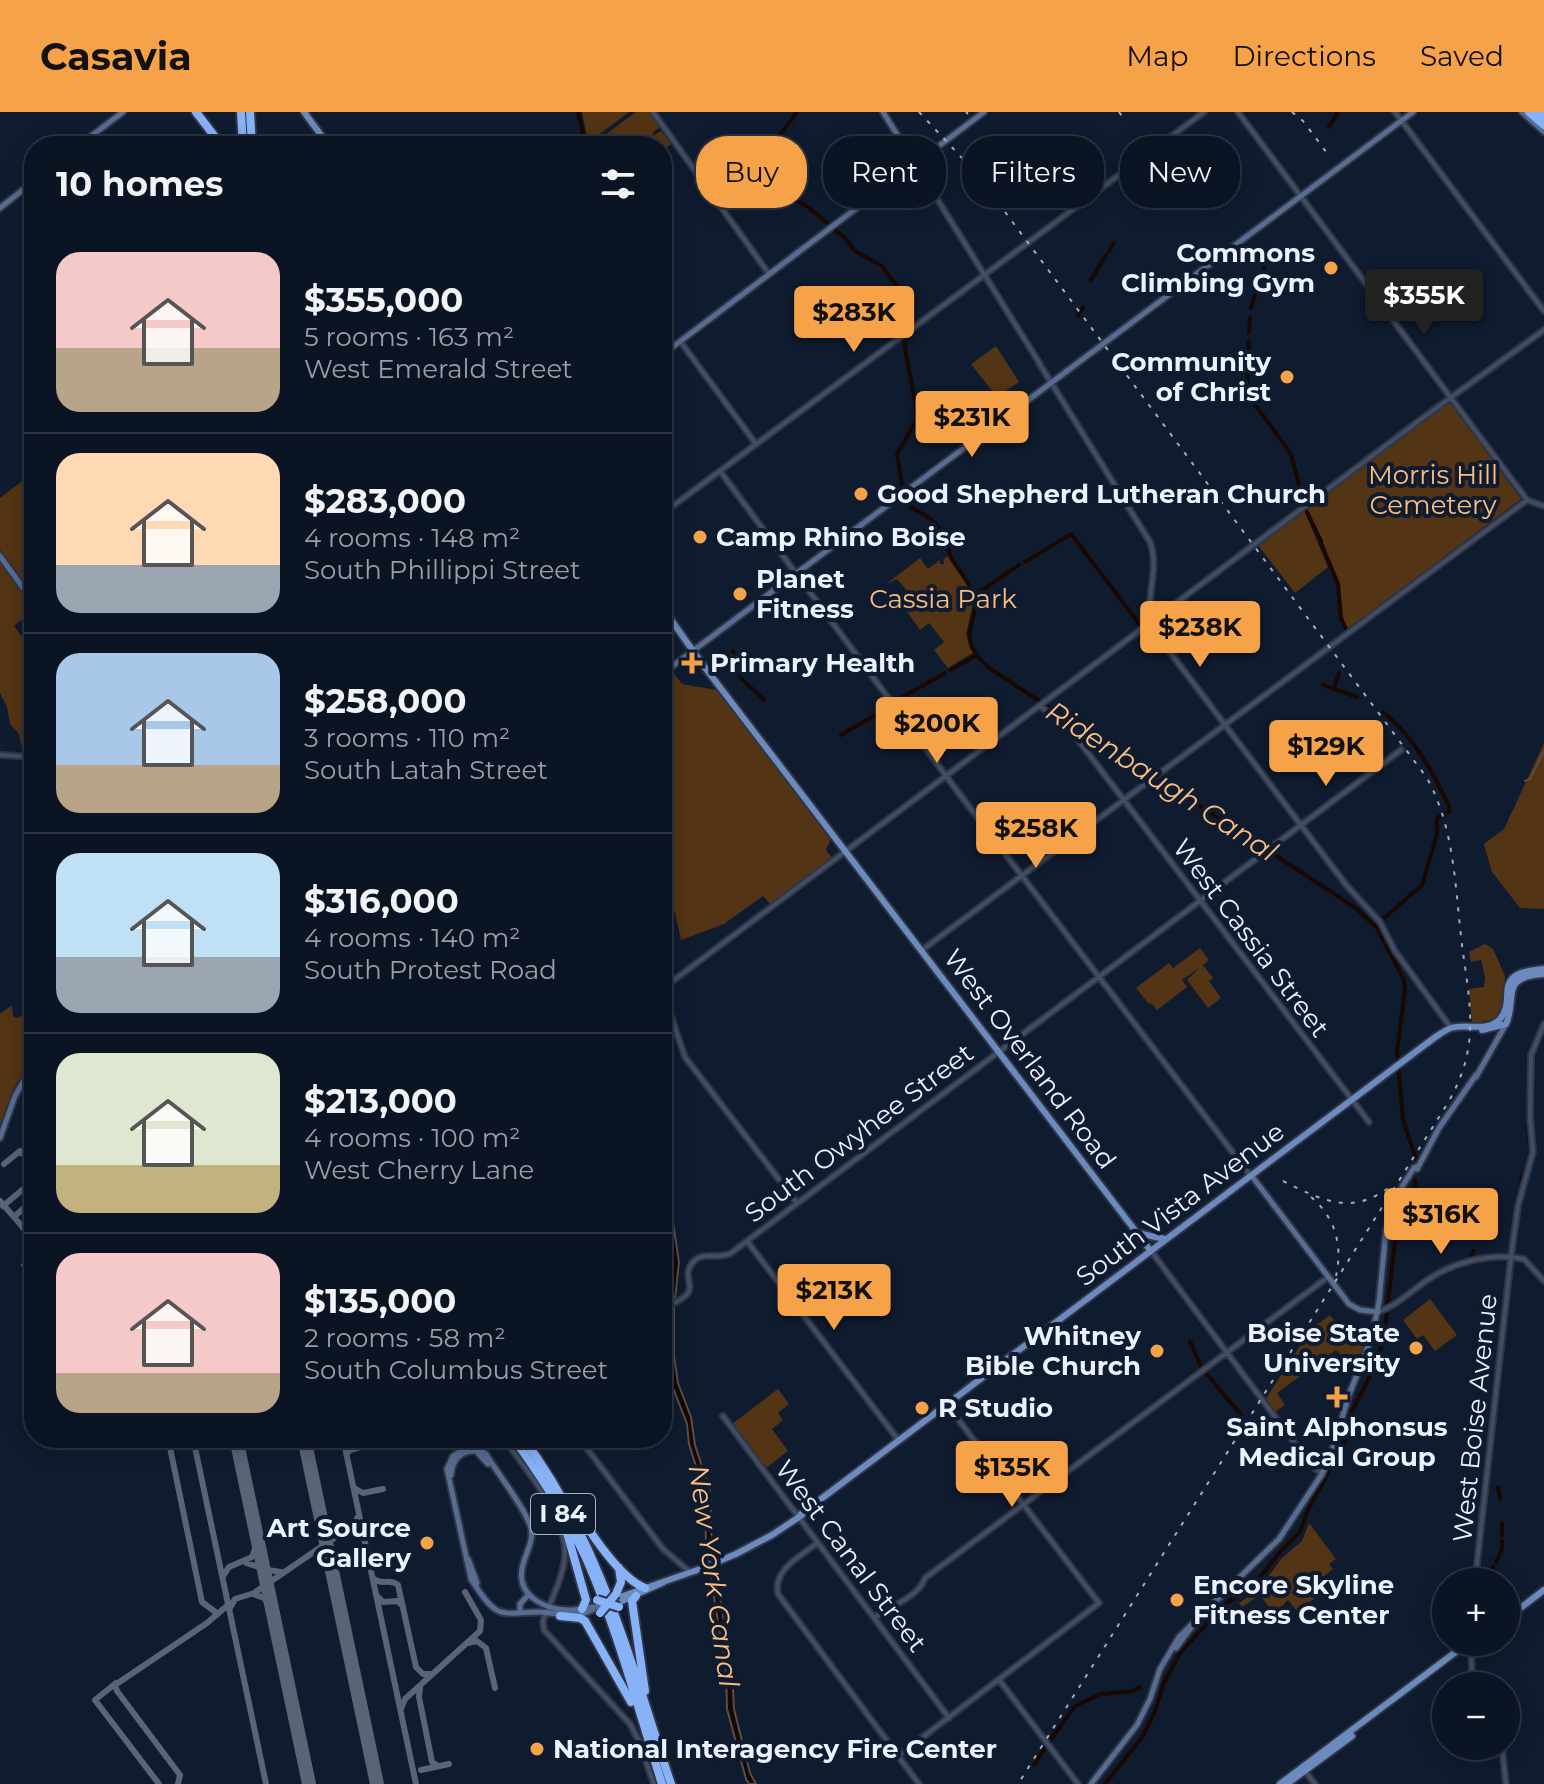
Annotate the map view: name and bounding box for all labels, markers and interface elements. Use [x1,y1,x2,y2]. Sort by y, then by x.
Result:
text: Casavia [40,33,192,80]
text: Map [1126,39,1188,73]
text: Directions [1232,39,1376,73]
text: Saved [1420,39,1504,73]
chip: Buy [696,136,807,208]
chip: Rent [823,136,946,208]
chip: Filters [962,136,1104,208]
chip: New [1120,136,1240,208]
icon: filters [596,162,640,206]
text: 10 homes [56,163,223,205]
place label: Commons Climbing Gym [1121,237,1315,299]
marker: Commons Climbing Gym [1322,259,1340,277]
pin: $355K [1368,269,1480,337]
text: $355,000 [304,279,463,321]
text: $355K [1383,279,1465,311]
icon: home [120,284,216,380]
pin: $283K [798,286,910,354]
text: $283K [812,296,896,328]
text: 5 rooms · 163 m² [304,321,514,353]
place label: Community of Christ [1111,346,1271,408]
text: West Emerald Street [304,353,573,385]
marker: Community of Christ [1278,368,1296,386]
pin: $231K [916,391,1028,459]
text: $231K [934,401,1010,433]
park label: Morris Hill Cemetery [1368,459,1498,521]
place label: Good Shepherd Lutheran Church [877,478,1326,510]
text: $283,000 [304,480,466,522]
icon: home [120,485,216,581]
marker: Good Shepherd Lutheran Church [852,485,870,503]
place label: Camp Rhino Boise [716,521,966,553]
text: 4 rooms · 148 m² [304,522,520,554]
marker: Camp Rhino Boise [691,528,709,546]
text: South Phillippi Street [304,554,581,586]
place label: Planet Fitness [756,563,854,625]
park label: Cassia Park [869,583,1017,615]
marker: Planet Fitness [731,585,749,603]
pin: $238K [1144,601,1256,669]
text: $238K [1158,611,1242,643]
place label: Primary Health [710,647,915,679]
marker: Primary Health [681,652,703,674]
text: $258,000 [304,680,466,722]
icon: home [120,685,216,781]
water label: Ridenbaugh Canal [1040,694,1284,869]
pin: $200K [881,697,993,765]
text: $200K [894,707,980,739]
pin: $129K [1270,720,1382,788]
text: 3 rooms · 110 m² [304,722,510,754]
text: $129K [1287,730,1365,762]
text: South Latah Street [304,754,548,786]
pin: $258K [980,802,1092,870]
text: $258K [994,812,1078,844]
street label: West Cassia Street [1166,833,1336,1043]
text: $316,000 [304,880,459,922]
icon: home [120,885,216,981]
text: 4 rooms · 140 m² [304,922,521,954]
street label: West Overland Road [937,943,1123,1175]
text: South Protest Road [304,954,557,986]
street label: South Owyhee Street [738,1037,980,1229]
text: $213,000 [304,1080,457,1122]
icon: home [120,1085,216,1181]
street label: South Vista Avenue [1070,1115,1290,1293]
text: 4 rooms · 100 m² [304,1122,521,1154]
text: West Cherry Lane [304,1154,534,1186]
pin: $316K [1385,1188,1497,1256]
text: $316K [1402,1198,1480,1230]
pin: $213K [778,1264,890,1332]
text: $213K [796,1274,872,1306]
text: $135,000 [304,1280,456,1322]
icon: home [120,1285,216,1381]
street label: West Boise Avenue [1446,1292,1504,1544]
place label: Boise State University [1247,1317,1400,1379]
place label: Whitney Bible Church [965,1320,1141,1382]
text: 2 rooms · 58 m² [304,1322,506,1354]
marker: Boise State University [1407,1339,1425,1357]
marker: Whitney Bible Church [1148,1342,1166,1360]
text: South Columbus Street [304,1354,608,1386]
marker: Saint Alphonsus Medical Group [1326,1386,1348,1408]
place label: R Studio [938,1392,1053,1424]
marker: R Studio [913,1399,931,1417]
place label: Saint Alphonsus Medical Group [1226,1411,1448,1473]
pin: $135K [956,1441,1068,1509]
text: $135K [974,1451,1050,1483]
street label: West Canal Street [768,1454,934,1658]
water label: New York Canal [682,1463,747,1690]
road number: I 84 [531,1494,595,1534]
place label: Art Source Gallery [266,1512,411,1574]
marker: Art Source Gallery [418,1534,436,1552]
map controls [1432,1568,1520,1760]
button: + [1432,1568,1520,1656]
place label: Encore Skyline Fitness Center [1193,1569,1394,1631]
marker: Encore Skyline Fitness Center [1168,1591,1186,1609]
button: − [1432,1672,1520,1760]
place label: National Interagency Fire Center [553,1733,997,1765]
marker: National Interagency Fire Center [528,1740,546,1758]

